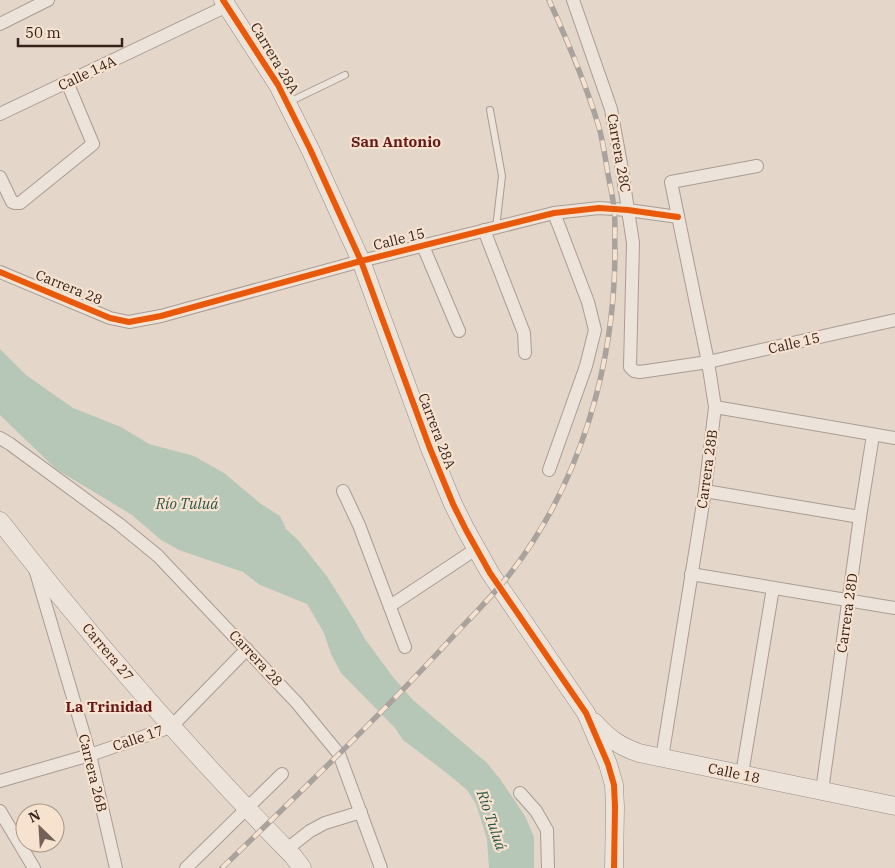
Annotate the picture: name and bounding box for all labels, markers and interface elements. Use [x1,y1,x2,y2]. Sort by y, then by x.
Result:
scale bar [18,15,121,47]
street label: Carrera 28A [247,19,304,97]
text: 50 m [25,23,61,42]
street label: Calle 14A [55,52,119,94]
street label: Carrera 28C [603,112,635,194]
district label: San Antonio [351,132,441,151]
street label: Calle 15 [371,224,427,254]
street label: Carrera 28 [33,265,105,309]
street label: Calle 15 [766,328,822,358]
street label: Carrera 28A [414,390,460,472]
street label: Carrera 28B [693,428,721,510]
water label: Río Tuluá [155,494,219,513]
street label: Carrera 28D [833,572,862,654]
street label: Carrera 27 [78,619,138,685]
street label: Carrera 28 [225,626,287,690]
district label: La Trinidad [66,697,153,716]
street label: Calle 17 [110,721,166,755]
street label: Carrera 26B [75,732,111,814]
street label: Calle 18 [706,759,762,787]
water label: Río Tuluá [472,786,511,854]
north arrow [15,803,65,853]
text: N [26,806,43,827]

